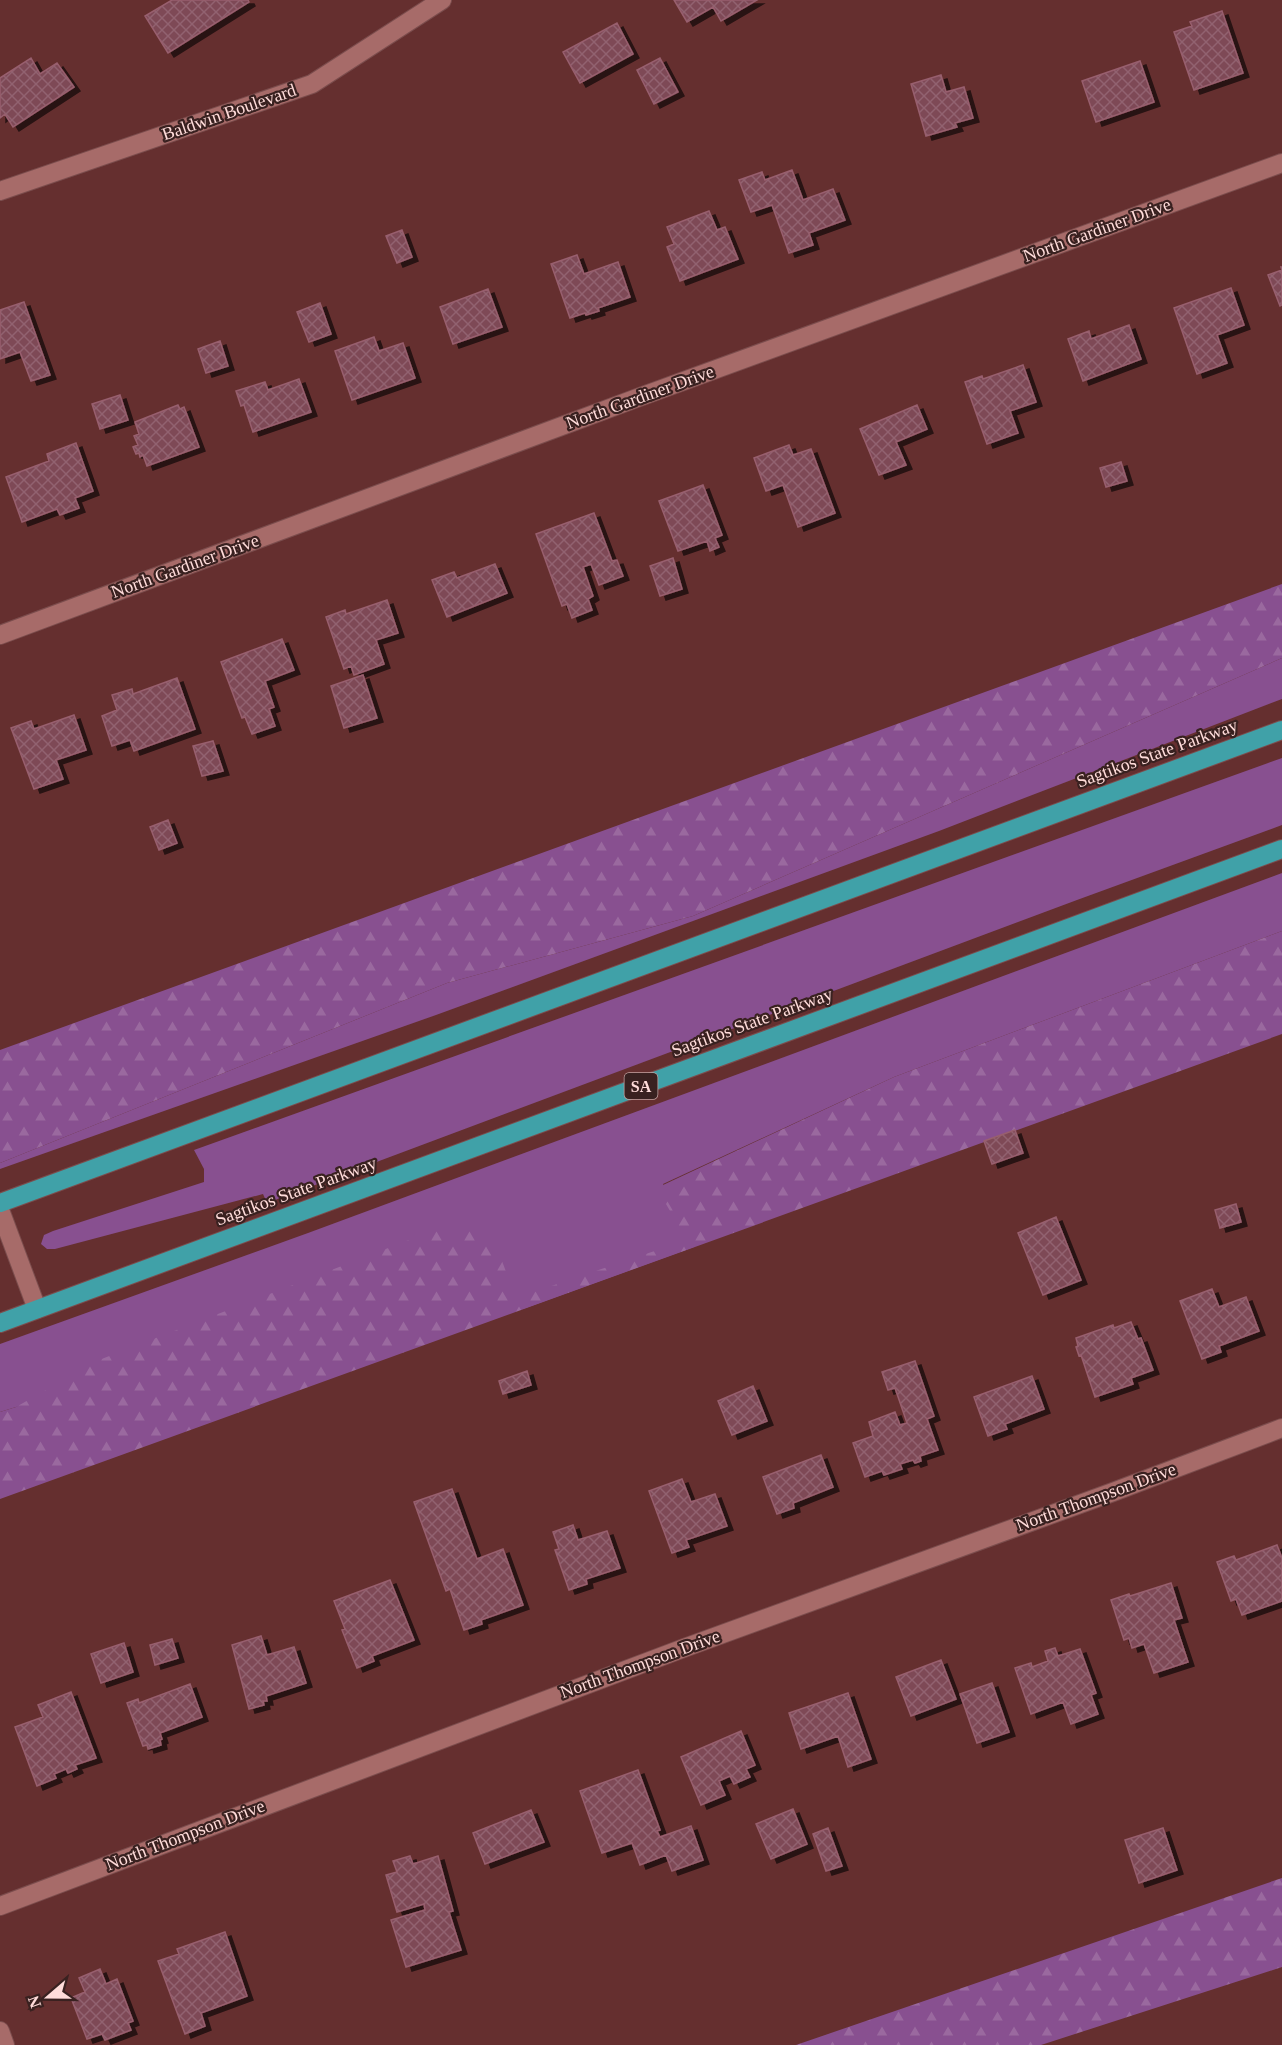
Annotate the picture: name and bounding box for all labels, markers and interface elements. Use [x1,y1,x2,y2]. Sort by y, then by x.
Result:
street label: Baldwin Boulevard [159,80,299,144]
street label: North Gardiner Drive [1020,194,1174,266]
street label: North Gardiner Drive [563,361,717,433]
street label: North Gardiner Drive [108,530,262,602]
street label: Sagtikos State Parkway [1074,715,1240,791]
street label: Sagtikos State Parkway [669,984,835,1060]
road number: SA [624,1073,658,1099]
street label: Sagtikos State Parkway [213,1153,379,1229]
street label: North Thompson Drive [1013,1459,1179,1535]
street label: North Thompson Drive [557,1626,723,1702]
street label: North Thompson Drive [103,1795,267,1875]
north arrow [18,1967,78,2027]
text: N [24,1993,44,2010]

